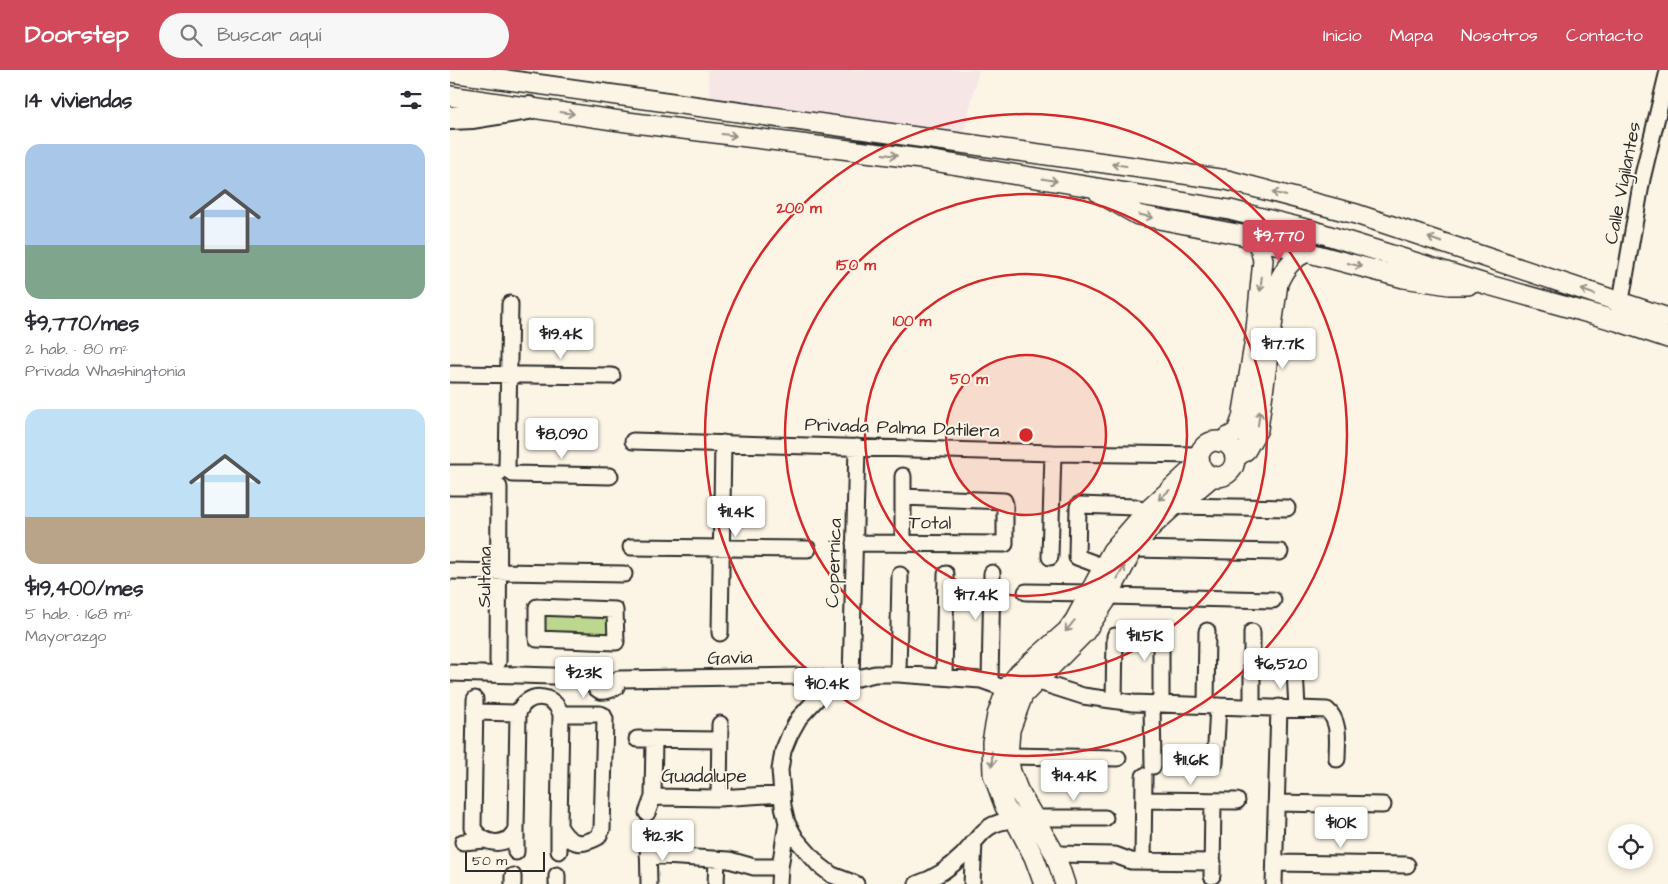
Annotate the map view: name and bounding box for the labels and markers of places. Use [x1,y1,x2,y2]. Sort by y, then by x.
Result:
pin: $9,770 [1238,220,1320,262]
pin: $19.4K [520,318,602,360]
pin: $17.7K [1242,328,1324,370]
pin: $8,090 [521,418,603,460]
centre of rings [1017,426,1035,444]
pin: $11.4K [695,496,777,538]
pin: $17.4K [935,578,1017,621]
pin: $11.5K [1104,620,1186,662]
pin: $6,520 [1240,648,1322,690]
pin: $23K [554,656,614,699]
pin: $10.4K [786,668,868,710]
pin: $11.6K [1150,744,1232,786]
pin: $14.4K [1033,760,1115,802]
pin: $10K [1311,806,1371,849]
pin: $12.3K [622,820,704,862]

